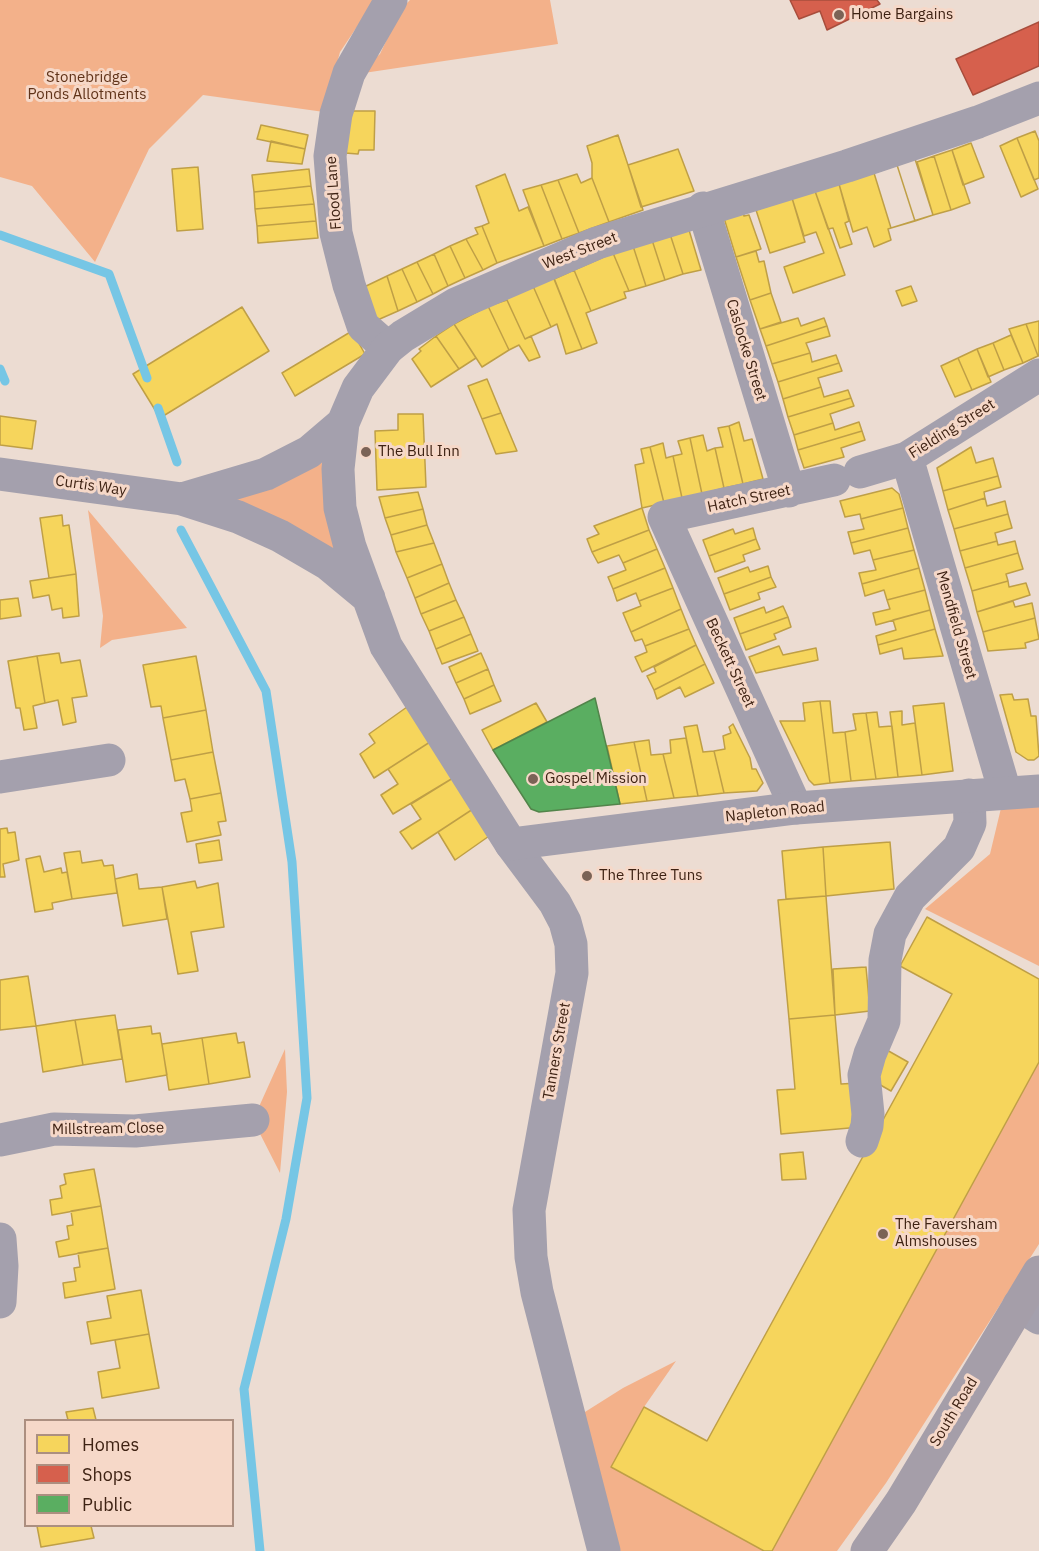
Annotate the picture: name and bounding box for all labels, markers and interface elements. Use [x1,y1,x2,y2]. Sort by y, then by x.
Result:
place label: Home Bargains [851,6,953,24]
marker: Home Bargains [832,8,846,22]
park label: Stonebridge Ponds Allotments [27,69,147,104]
street label: Flood Lane [322,156,346,230]
street label: West Street [540,229,620,273]
street label: Caslocke Street [722,297,770,403]
street label: Fielding Street [906,395,998,463]
place label: The Bull Inn [378,443,460,461]
marker: The Bull Inn [359,445,373,459]
street label: Curtis Way [54,472,128,500]
street label: Hatch Street [706,481,792,517]
street label: Mendfield Street [932,569,980,681]
street label: Beckett Street [701,615,759,711]
place label: Gospel Mission [545,770,647,788]
marker: Gospel Mission [526,772,540,786]
street label: Napleton Road [724,798,826,826]
place label: The Three Tuns [599,867,703,885]
marker: The Three Tuns [580,869,594,883]
street label: Tanners Street [540,1001,574,1101]
street label: Millstream Close [52,1119,164,1139]
place label: The Faversham Almshouses [895,1216,997,1251]
marker: The Faversham Almshouses [876,1227,890,1241]
street label: South Road [926,1374,982,1450]
legend [24,1419,234,1527]
text: Homes [82,1433,139,1456]
text: Shops [82,1463,132,1486]
text: Public [82,1493,132,1516]

